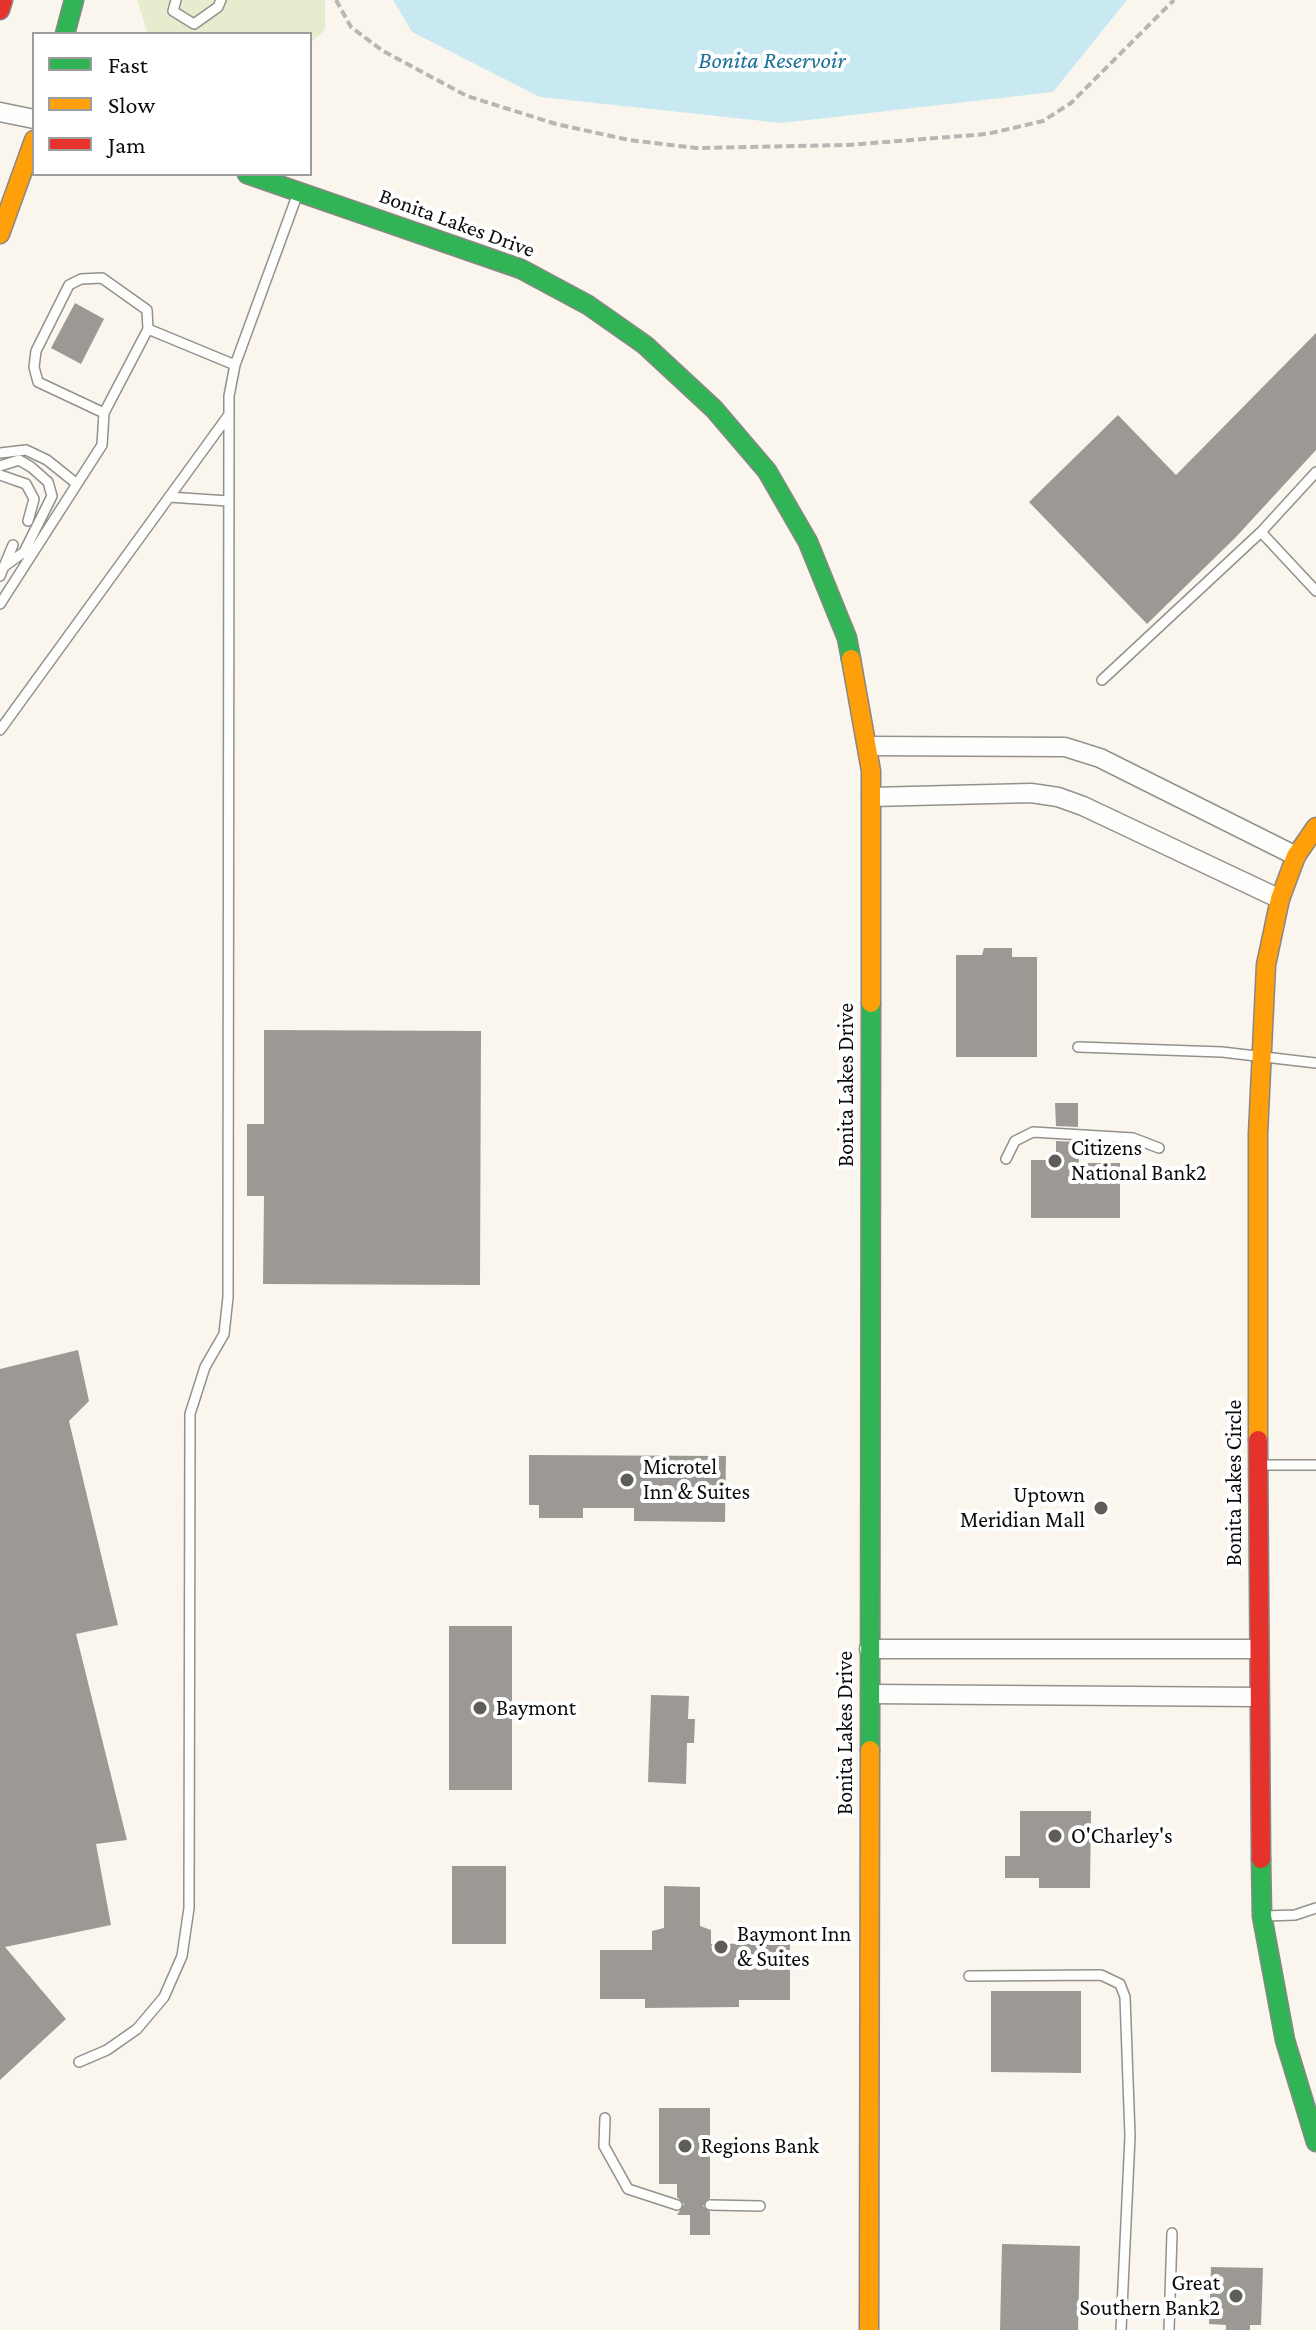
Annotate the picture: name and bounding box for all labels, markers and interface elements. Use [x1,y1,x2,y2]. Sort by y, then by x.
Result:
legend [32,32,312,176]
water label: Bonita Reservoir [698,47,846,75]
text: Fast [108,51,148,78]
text: Slow [108,91,155,118]
text: Jam [108,131,146,158]
street label: Bonita Lakes Drive [376,183,538,263]
street label: Bonita Lakes Drive [833,1003,859,1167]
place label: Citizens National Bank2 [1071,1135,1206,1186]
marker: Citizens National Bank2 [1046,1152,1064,1170]
street label: Bonita Lakes Circle [1221,1400,1247,1566]
place label: Microtel Inn & Suites [643,1454,750,1506]
marker: Microtel Inn & Suites [618,1471,636,1489]
place label: Uptown Meridian Mall [960,1482,1085,1534]
marker: Uptown Meridian Mall [1092,1499,1110,1517]
street label: Bonita Lakes Drive [832,1651,858,1815]
place label: Baymont [496,1695,576,1721]
marker: Baymont [471,1699,489,1717]
place label: O'Charley's [1071,1823,1173,1849]
marker: O'Charley's [1046,1827,1064,1845]
place label: Baymont Inn & Suites [737,1921,851,1972]
marker: Baymont Inn & Suites [712,1938,730,1956]
place label: Regions Bank [701,2133,819,2159]
marker: Regions Bank [676,2137,694,2155]
place label: Great Southern Bank2 [1080,2270,1220,2322]
marker: Great Southern Bank2 [1227,2287,1245,2305]

